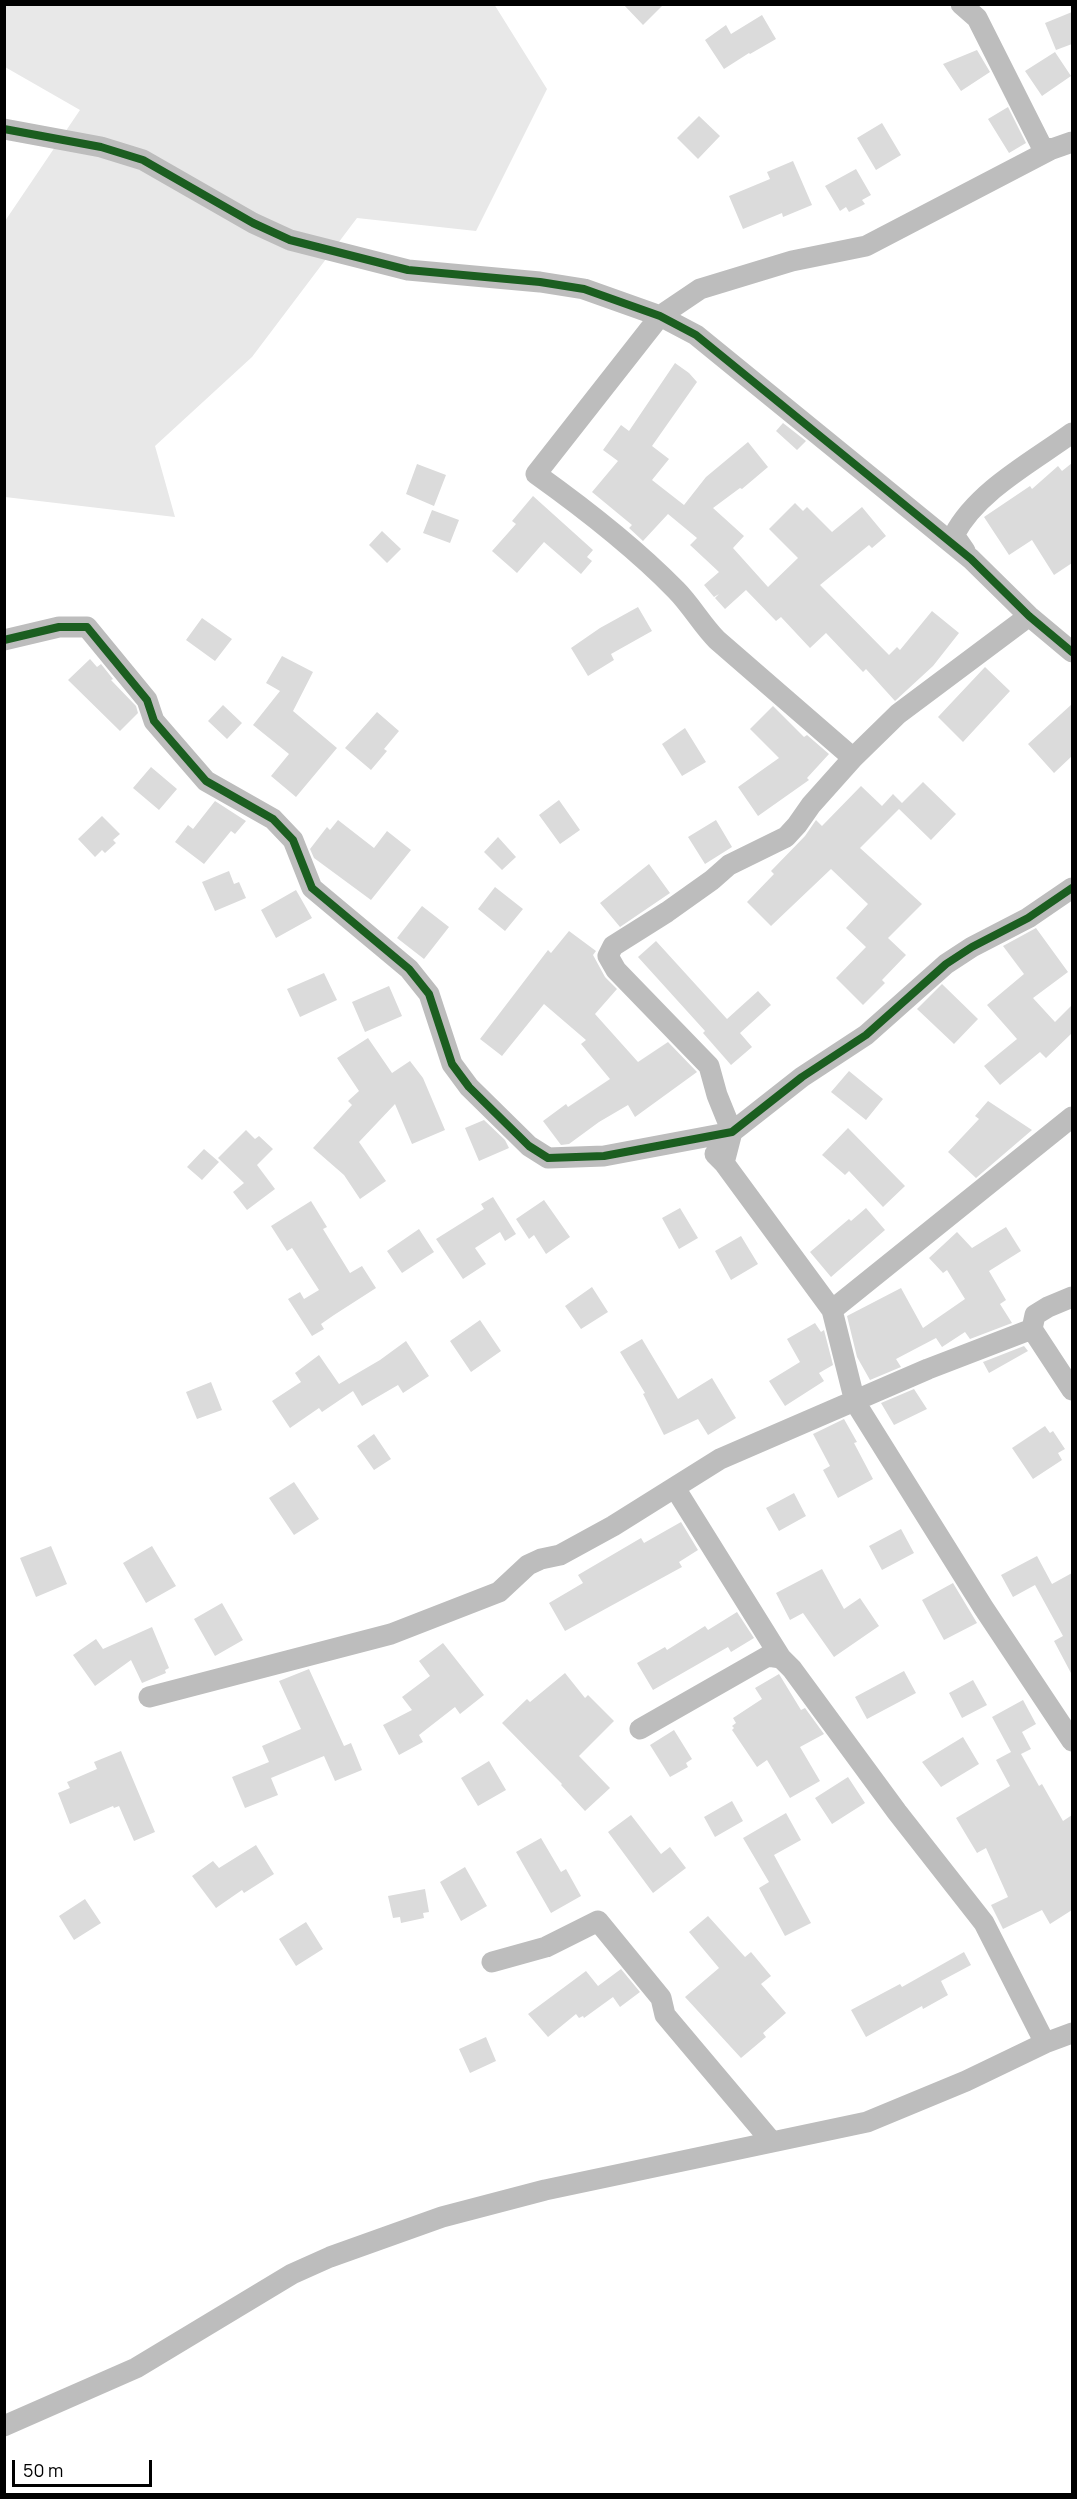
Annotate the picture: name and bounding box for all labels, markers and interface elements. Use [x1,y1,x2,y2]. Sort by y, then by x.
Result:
scale bar [15,2448,154,2486]
text: 50 m [23,2458,63,2482]

